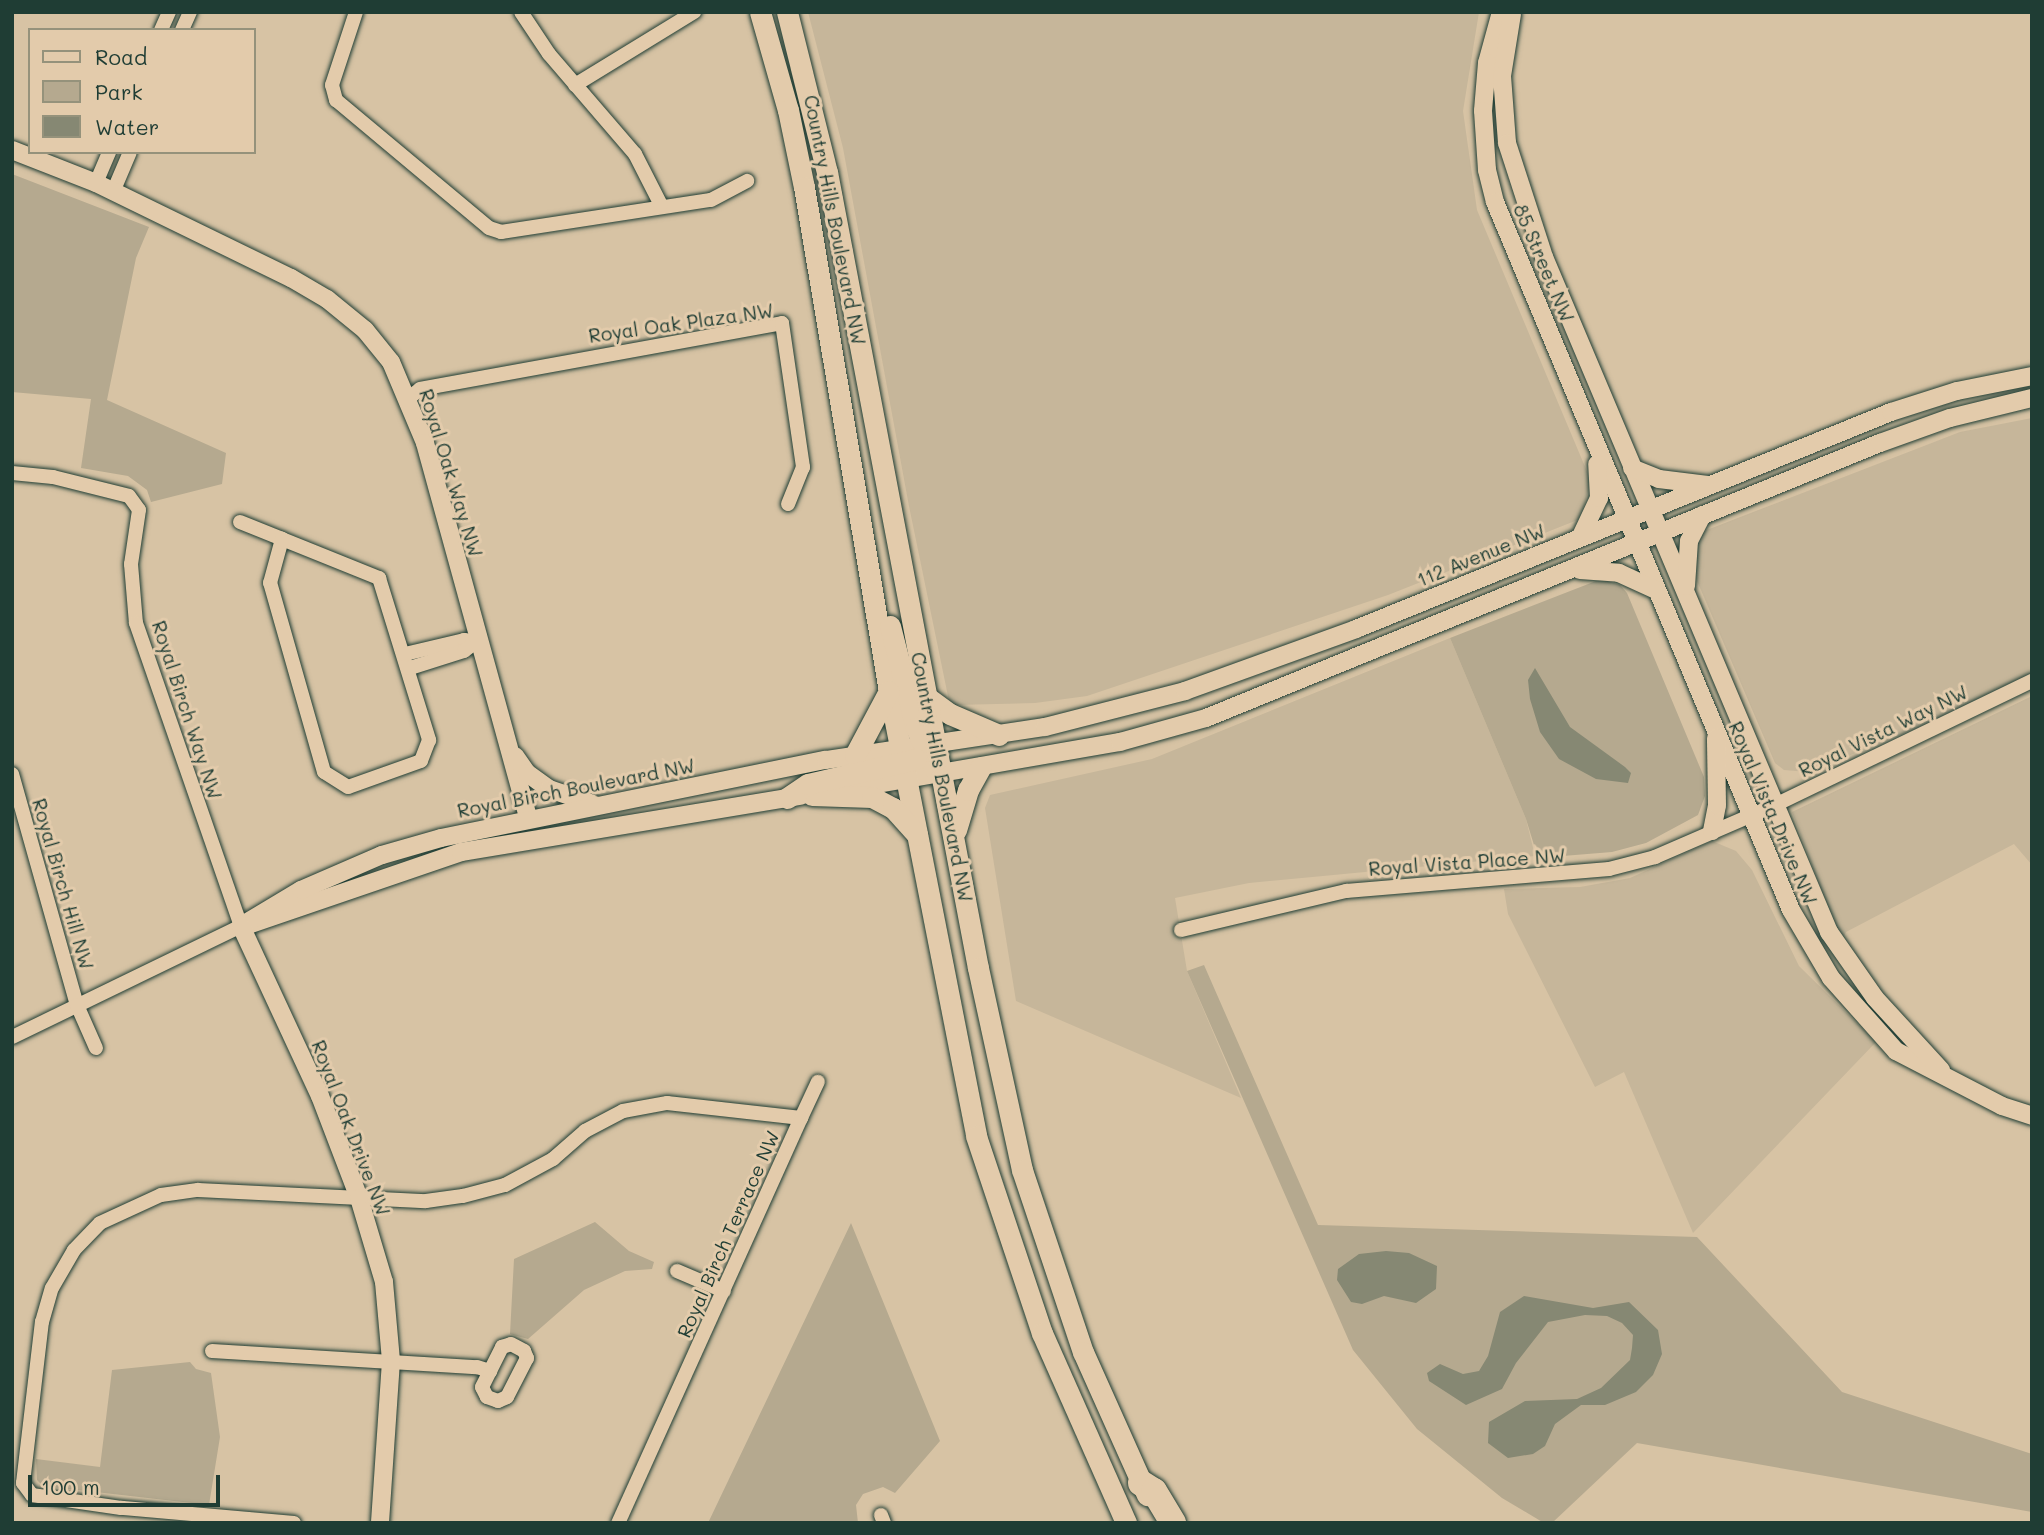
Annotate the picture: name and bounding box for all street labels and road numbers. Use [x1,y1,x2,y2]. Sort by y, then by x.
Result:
street label: Country Hills Boulevard NW [800,93,870,347]
street label: 85 Street NW [1509,201,1579,325]
street label: Royal Oak Plaza NW [587,299,775,347]
street label: Royal Oak Way NW [415,386,487,560]
street label: 112 Avenue NW [1414,519,1548,591]
street label: Royal Birch Way NW [147,618,227,802]
street label: Country Hills Boulevard NW [907,650,977,904]
street label: Royal Vista Way NW [1795,680,1971,782]
street label: Royal Vista Drive NW [1724,718,1822,908]
street label: Royal Birch Boulevard NW [455,754,697,822]
street label: Royal Birch Hill NW [28,796,98,972]
street label: Royal Vista Place NW [1368,844,1566,880]
street label: Royal Oak Drive NW [307,1037,395,1219]
street label: Royal Birch Terrace NW [672,1127,784,1341]

